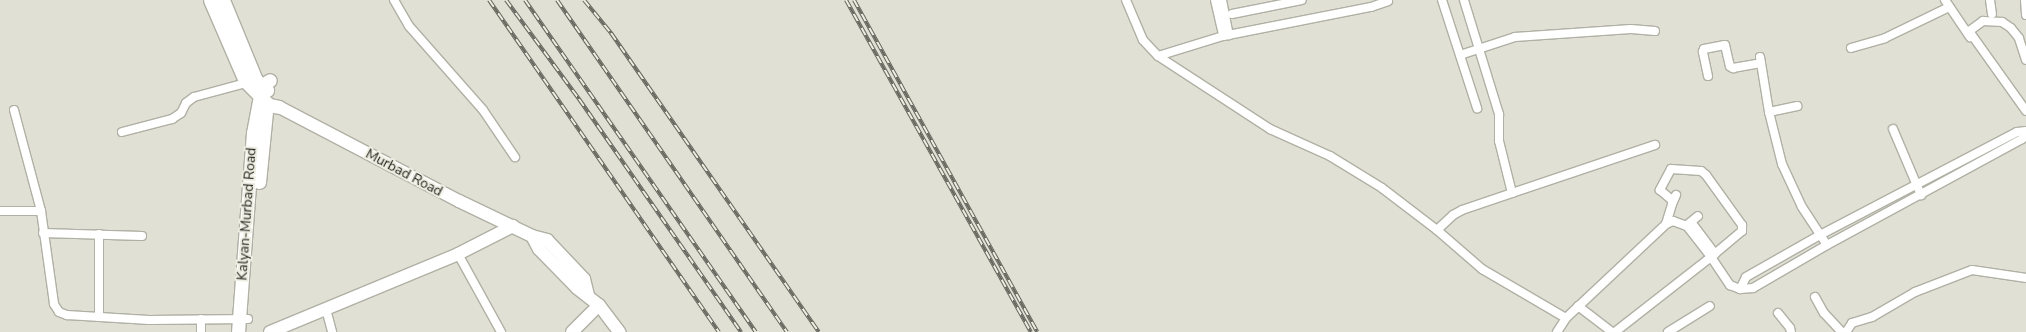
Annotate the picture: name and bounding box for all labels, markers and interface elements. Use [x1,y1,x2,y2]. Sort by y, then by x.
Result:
street label: Murbad Road [363,146,445,200]
street label: Kalyan-Murbad Road [234,147,260,281]

